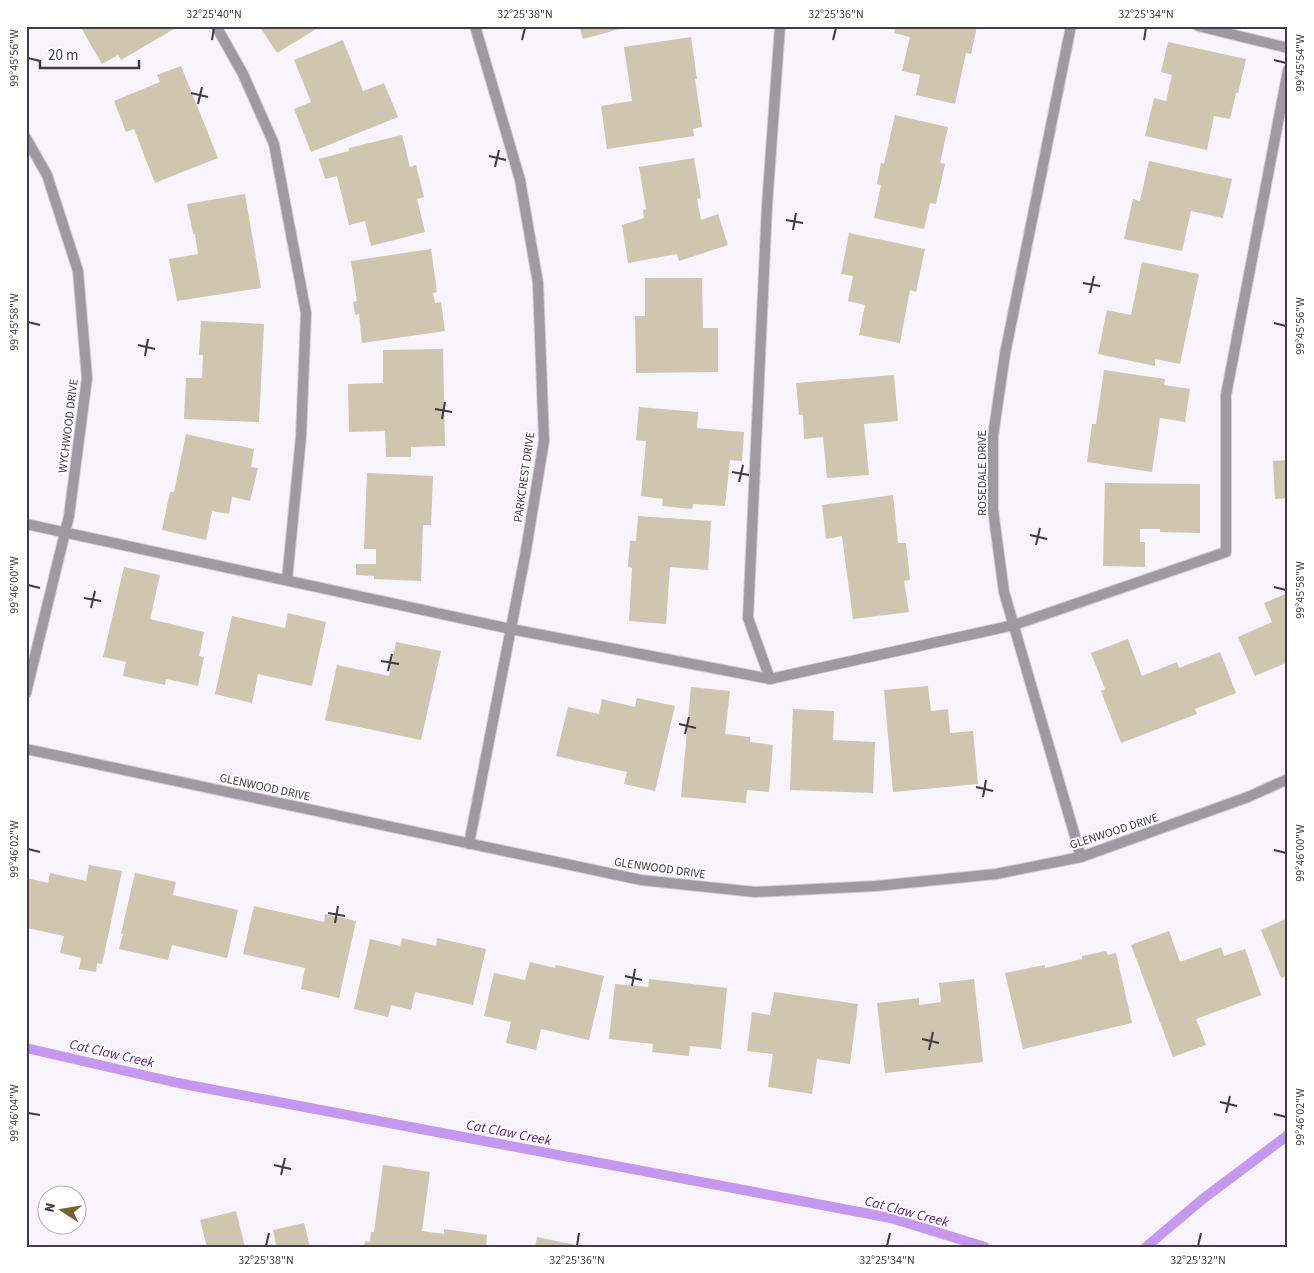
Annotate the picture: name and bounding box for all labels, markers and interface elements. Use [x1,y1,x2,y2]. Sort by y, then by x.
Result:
text: 32°25'40"N [186,6,242,23]
text: 32°25'38"N [497,6,553,23]
text: 32°25'36"N [808,6,864,23]
text: 32°25'34"N [1118,6,1174,23]
text: 99°45'56"W [6,29,23,87]
text: 99°45'54"W [1292,34,1309,92]
scale bar [40,38,139,70]
text: 20 m [48,45,78,66]
text: 99°45'58"W [6,293,23,351]
text: 99°45'56"W [1292,297,1309,355]
street label: WYCHWOOD DRIVE [54,378,83,474]
street label: ROSEDALE DRIVE [974,430,991,516]
street label: PARKCREST DRIVE [510,431,539,523]
text: 99°46'00"W [6,556,23,614]
text: 99°45'58"W [1292,561,1309,619]
street label: GLENWOOD DRIVE [218,770,312,805]
street label: GLENWOOD DRIVE [1068,809,1161,854]
text: 99°46'02"W [6,820,23,878]
text: 99°46'00"W [1292,824,1309,882]
street label: GLENWOOD DRIVE [613,854,707,883]
water label: Cat Claw Creek [67,1035,156,1074]
text: 99°46'04"W [6,1084,23,1142]
text: 99°46'02"W [1292,1088,1309,1146]
water label: Cat Claw Creek [465,1115,553,1151]
north arrow [38,1186,88,1236]
water label: Cat Claw Creek [862,1191,951,1233]
text: N [40,1201,61,1214]
text: 32°25'38"N [238,1252,294,1269]
text: 32°25'36"N [549,1252,605,1269]
text: 32°25'34"N [859,1252,915,1269]
text: 32°25'32"N [1170,1252,1226,1269]

